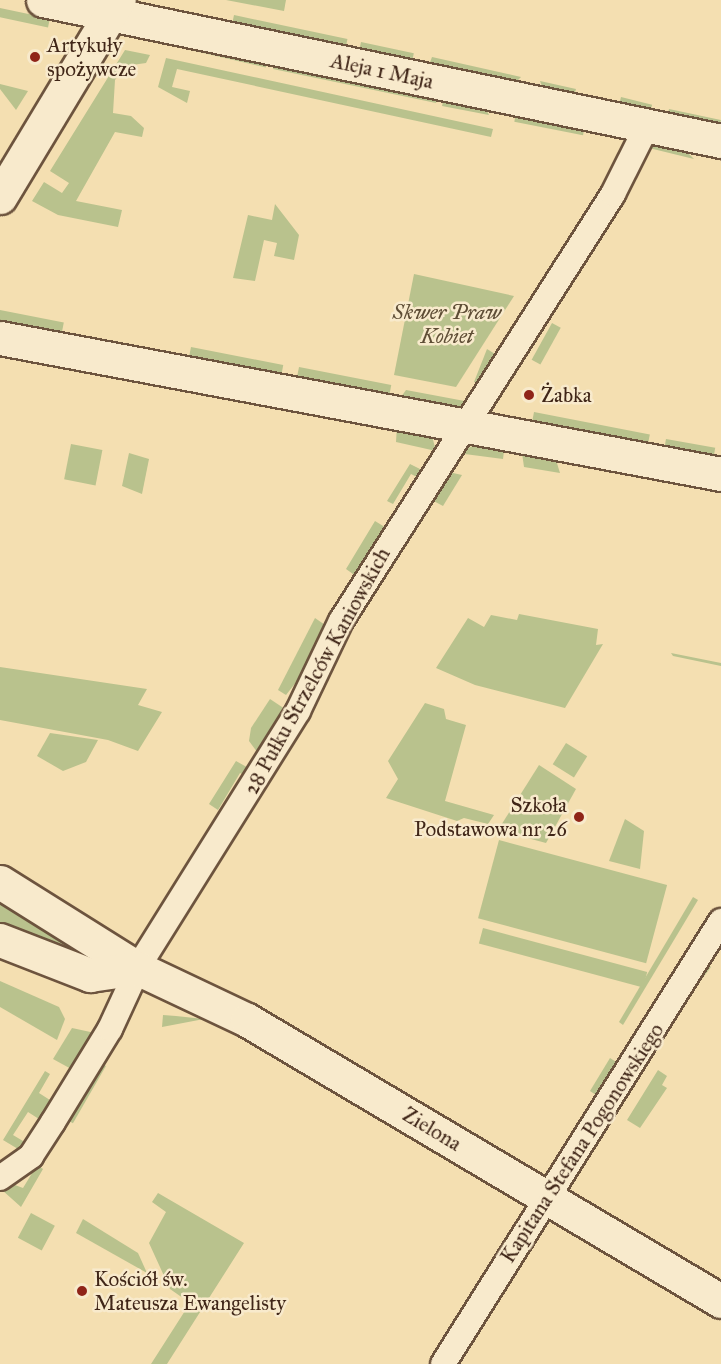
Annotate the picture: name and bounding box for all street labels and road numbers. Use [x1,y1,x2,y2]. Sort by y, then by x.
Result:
street label: Aleja 1 Maja [328,48,436,94]
street label: 28 Pułku Strzelców Kaniowskich [238,543,396,799]
street label: Kapitana Stefana Pogonowskiego [495,1018,669,1268]
street label: Zielona [398,1102,466,1156]

